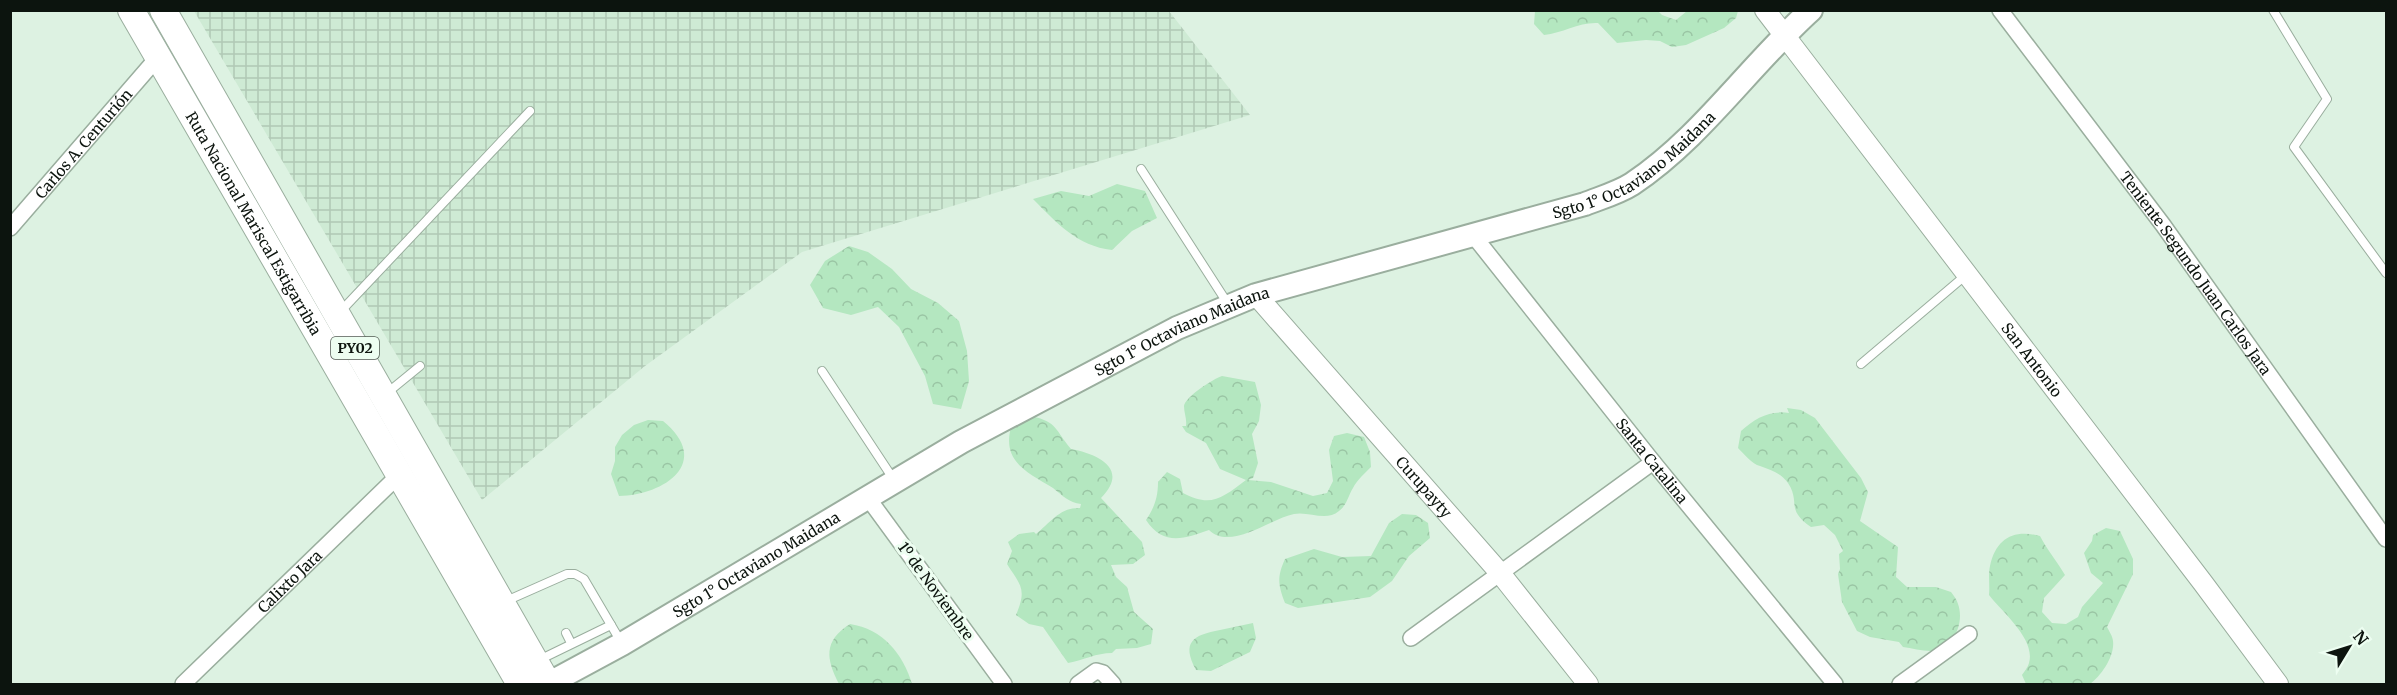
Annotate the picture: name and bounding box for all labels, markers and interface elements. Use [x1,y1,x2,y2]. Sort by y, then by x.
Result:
street label: Carlos A. Centurión [31,84,136,202]
street label: Sgto 1° Octaviano Maidana [1550,107,1719,222]
street label: Ruta Nacional Mariscal Estigarribia [182,108,326,338]
street label: Teniente Segundo Juan Carlos Jara [2116,167,2276,378]
street label: Sgto 1° Octaviano Maidana [1091,282,1271,380]
street label: San Antonio [1998,319,2067,401]
road number: PY02 [331,337,379,359]
street label: Santa Catalina [1612,414,1692,507]
street label: Curupayty [1392,452,1456,522]
street label: Sgto 1° Octaviano Maidana [669,507,843,621]
street label: 1º de Noviembre [894,538,978,644]
street label: Calixto Jara [253,546,326,617]
north arrow [2319,617,2379,677]
text: N [2349,627,2373,649]

